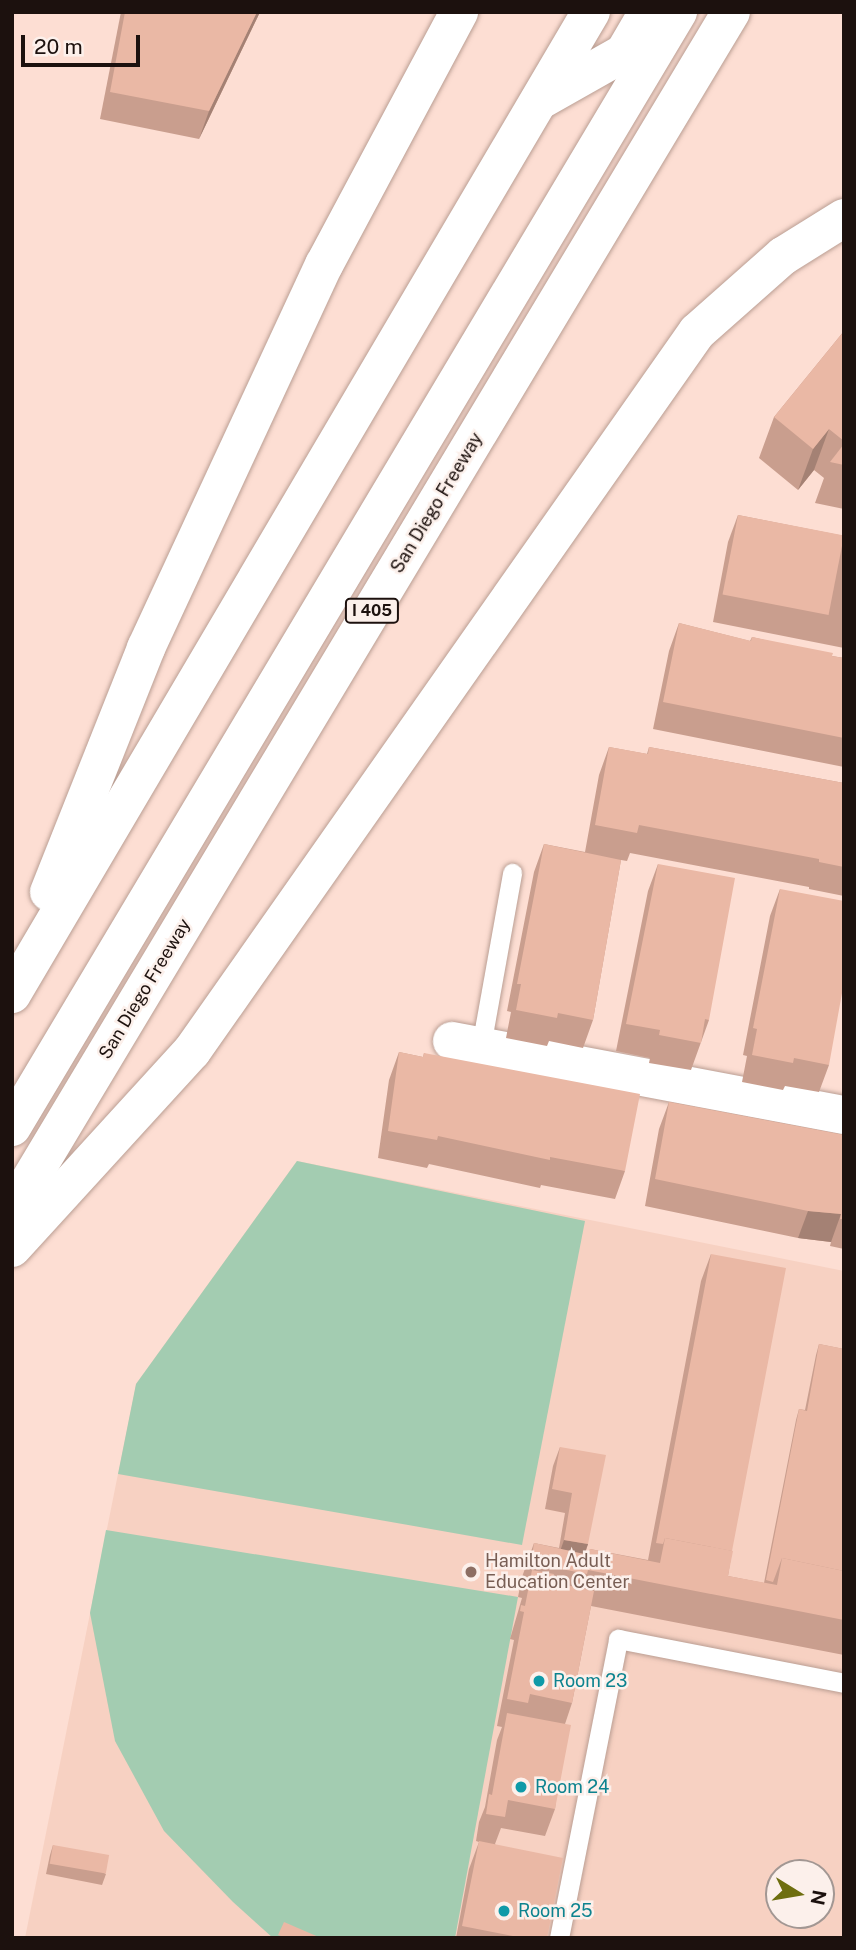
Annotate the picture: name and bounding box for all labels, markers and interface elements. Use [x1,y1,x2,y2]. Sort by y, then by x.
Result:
scale bar [24,21,144,65]
text: 20 m [34,34,83,59]
street label: San Diego Freeway [386,429,488,577]
road number: I 405 [344,598,400,624]
street label: San Diego Freeway [94,915,196,1063]
place label: Hamilton Adult Education Center [485,1551,629,1594]
marker: Hamilton Adult Education Center [463,1564,479,1580]
place label: Room 23 [553,1670,627,1692]
marker: Room 23 [531,1673,547,1689]
place label: Room 24 [535,1776,609,1798]
marker: Room 24 [513,1779,529,1795]
north arrow [765,1859,835,1929]
text: N [806,1888,831,1907]
place label: Room 25 [518,1900,592,1922]
marker: Room 25 [496,1903,512,1919]

